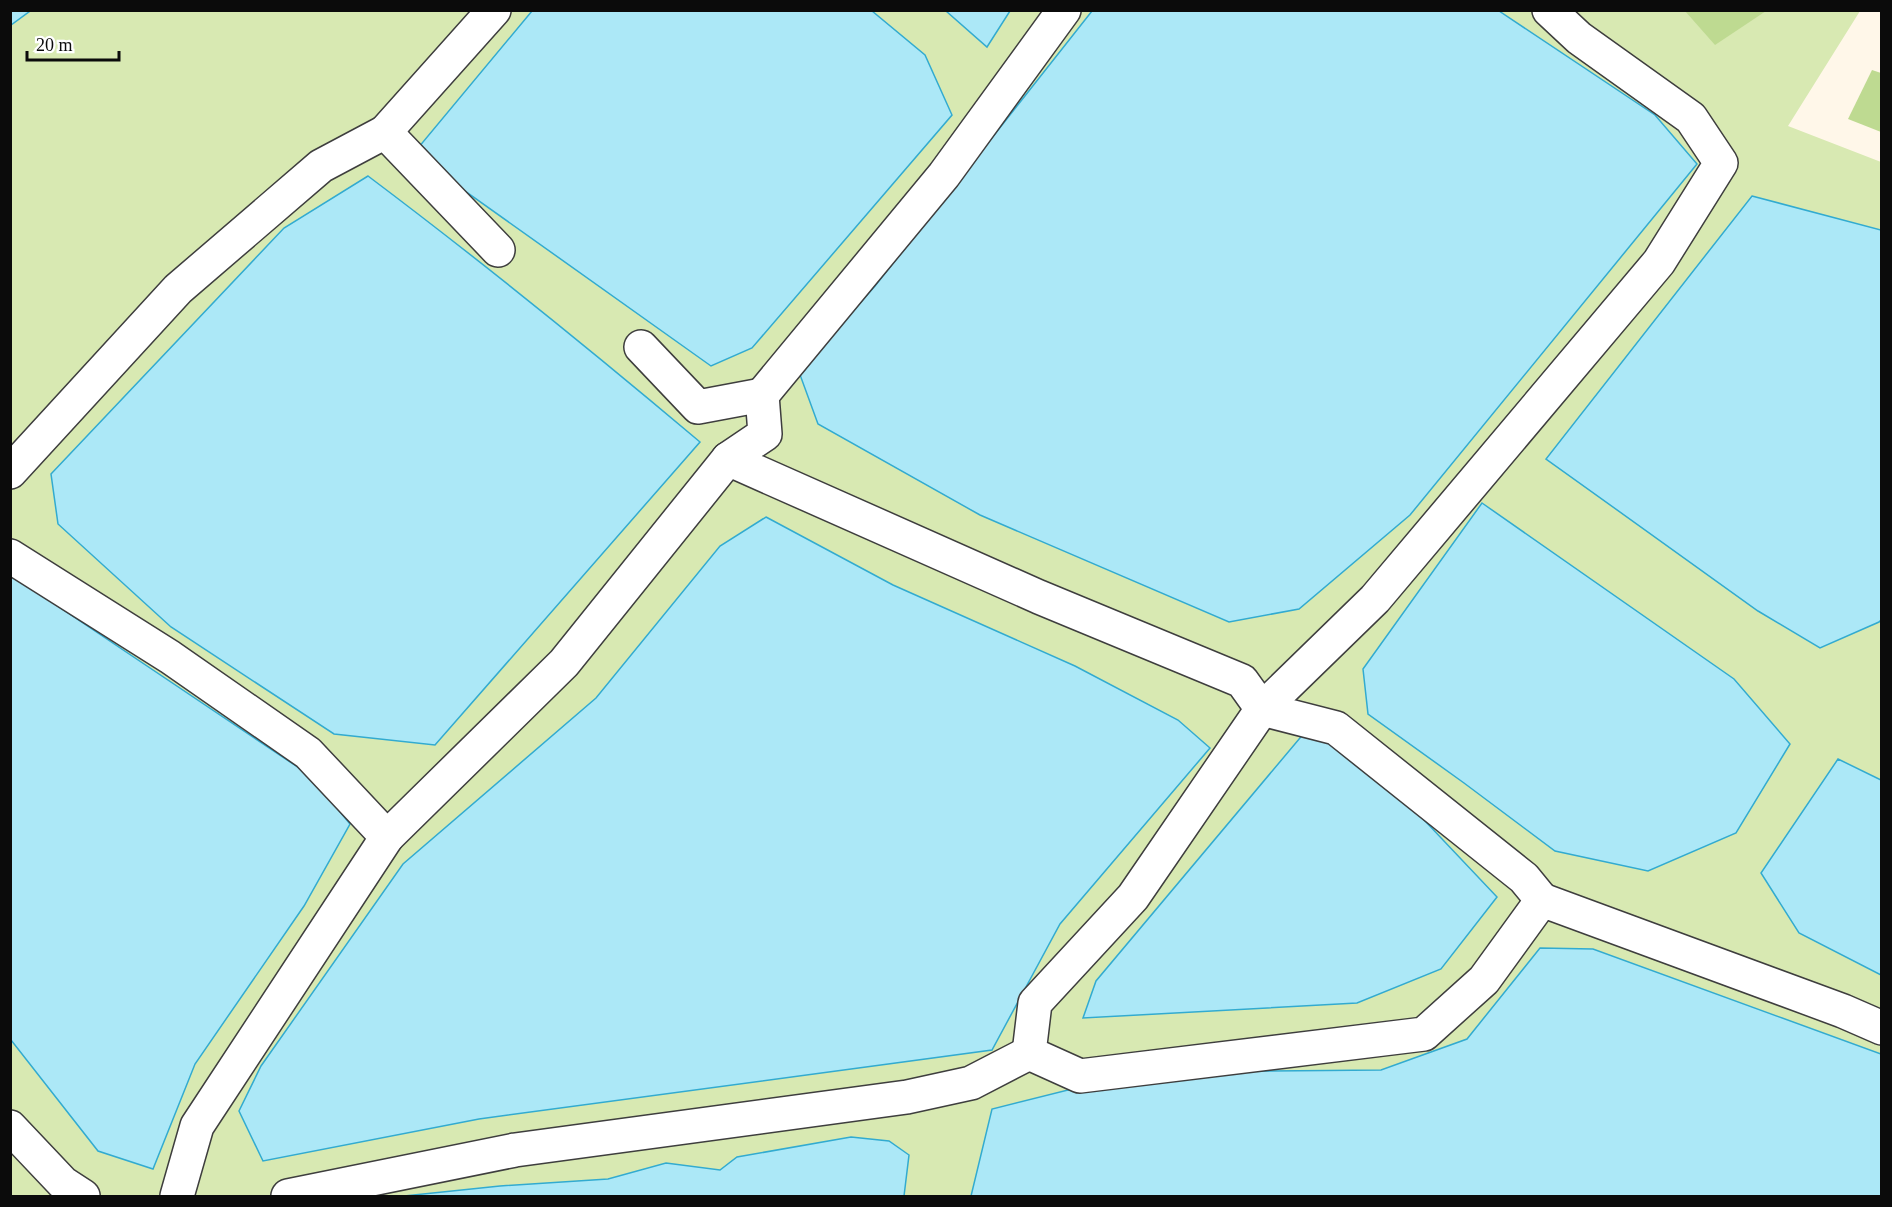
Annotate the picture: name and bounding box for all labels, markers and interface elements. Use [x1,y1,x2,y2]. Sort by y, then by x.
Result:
scale bar [27,24,118,62]
text: 20 m [36,35,73,55]

